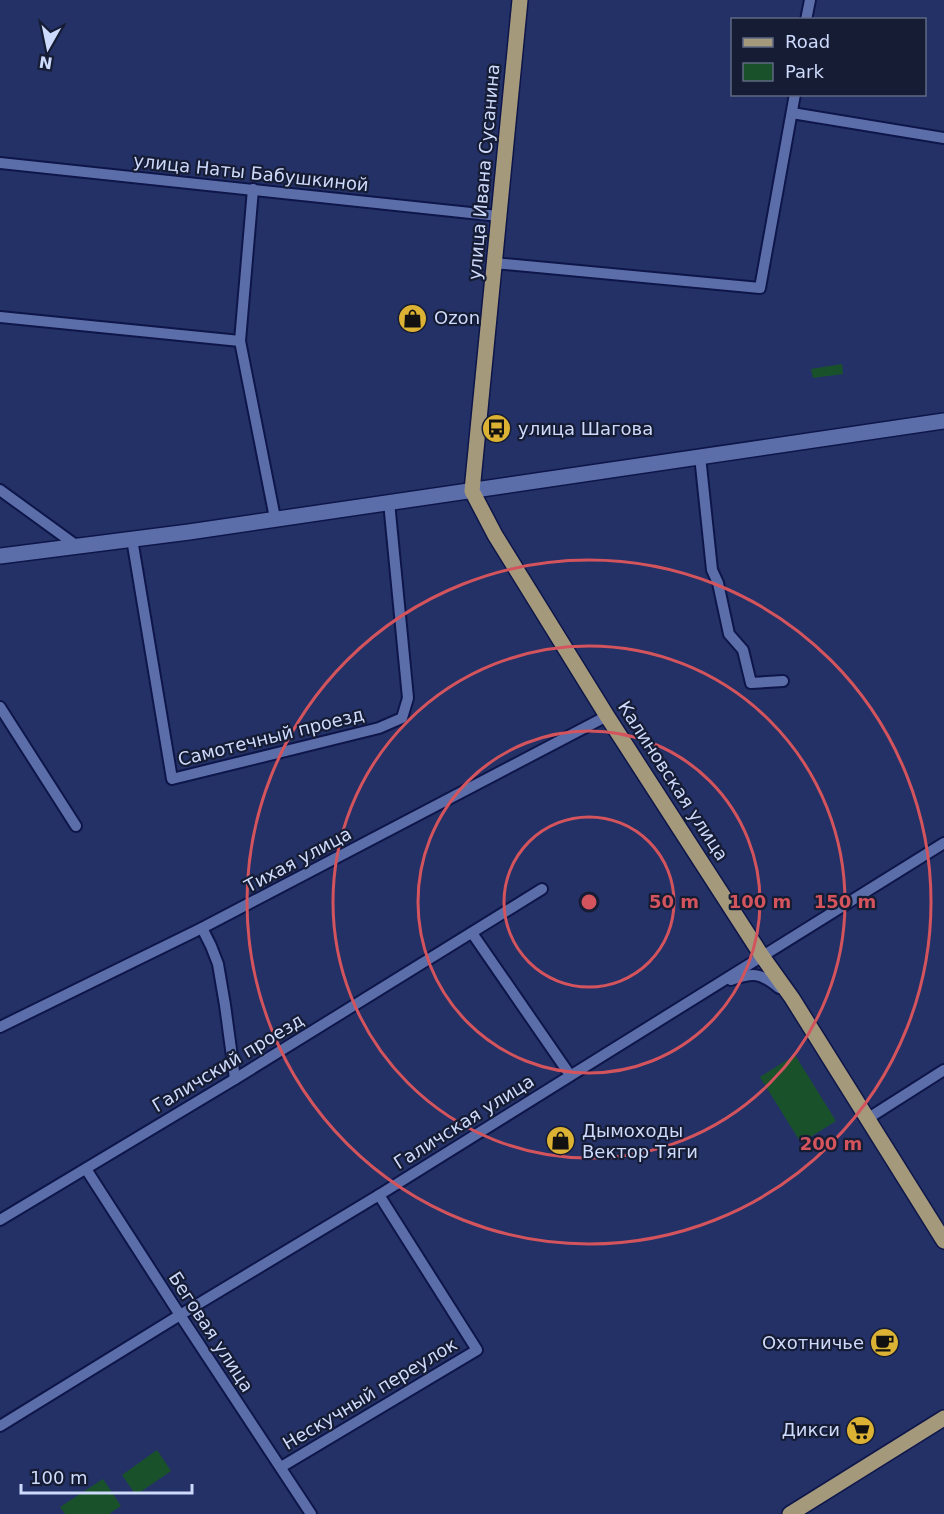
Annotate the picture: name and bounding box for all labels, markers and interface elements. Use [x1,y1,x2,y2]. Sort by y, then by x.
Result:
north arrow [18,18,78,78]
legend [731,18,926,96]
text: Road [785,31,830,52]
text: N [38,52,54,73]
text: Park [785,61,824,82]
street label: улица Ивана Сусанина [464,63,503,281]
street label: улица Наты Бабушкиной [132,150,370,195]
shop icon: Ozon [397,302,429,334]
place label: Ozon [434,307,480,328]
bus stop icon: улица Шагова [481,413,513,445]
place label: улица Шагова [518,418,653,439]
street label: Калиновская улица [614,697,733,864]
street label: Самотечный проезд [176,703,366,770]
street label: Тихая улица [240,823,355,897]
text: 50 m [649,891,699,912]
text: 100 m [729,891,791,912]
text: 150 m [814,891,876,912]
centre of rings [579,892,599,912]
street label: Галичский проезд [148,1009,307,1116]
street label: Галичская улица [390,1070,538,1173]
place label: Дымоходы Вектор Тяги [582,1120,698,1162]
shop icon: Дымоходы Вектор Тяги [545,1125,577,1157]
text: 200 m [800,1133,862,1154]
street label: Беговая улица [165,1268,258,1396]
cafe icon: Охотничье [869,1327,901,1359]
place label: Охотничье [762,1332,864,1353]
street label: Нескучный переулок [279,1333,461,1454]
supermarket icon: Дикси [845,1414,877,1446]
place label: Дикси [782,1419,840,1440]
scale bar [21,1457,192,1495]
text: 100 m [30,1467,88,1488]

